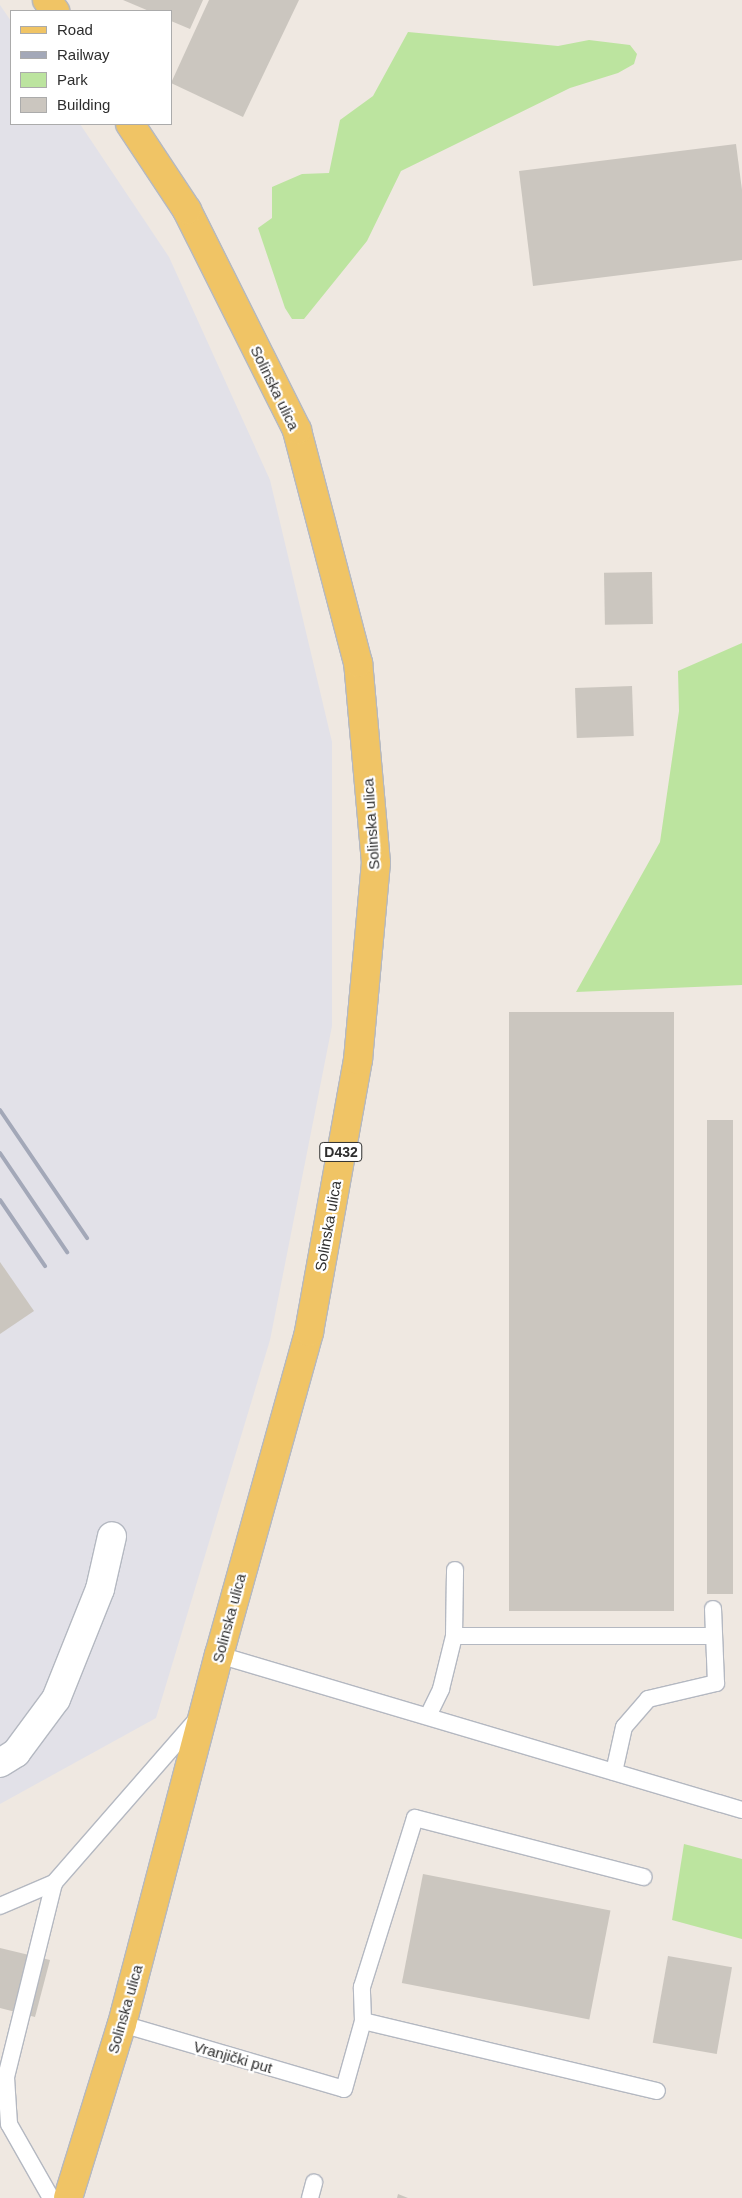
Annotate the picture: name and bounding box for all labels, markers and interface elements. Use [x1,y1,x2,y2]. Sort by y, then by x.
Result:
legend [10,10,172,125]
text: Road [57,21,93,38]
text: Railway [57,46,110,63]
text: Park [57,71,88,88]
text: Building [57,96,110,113]
street label: Solinska ulica [247,343,303,433]
street label: Solinska ulica [359,778,383,870]
road number: D432 [318,1140,364,1164]
street label: Solinska ulica [311,1179,345,1273]
street label: Solinska ulica [208,1571,250,1665]
street label: Solinska ulica [104,1962,146,2056]
street label: Vranjički put [192,2037,274,2077]

